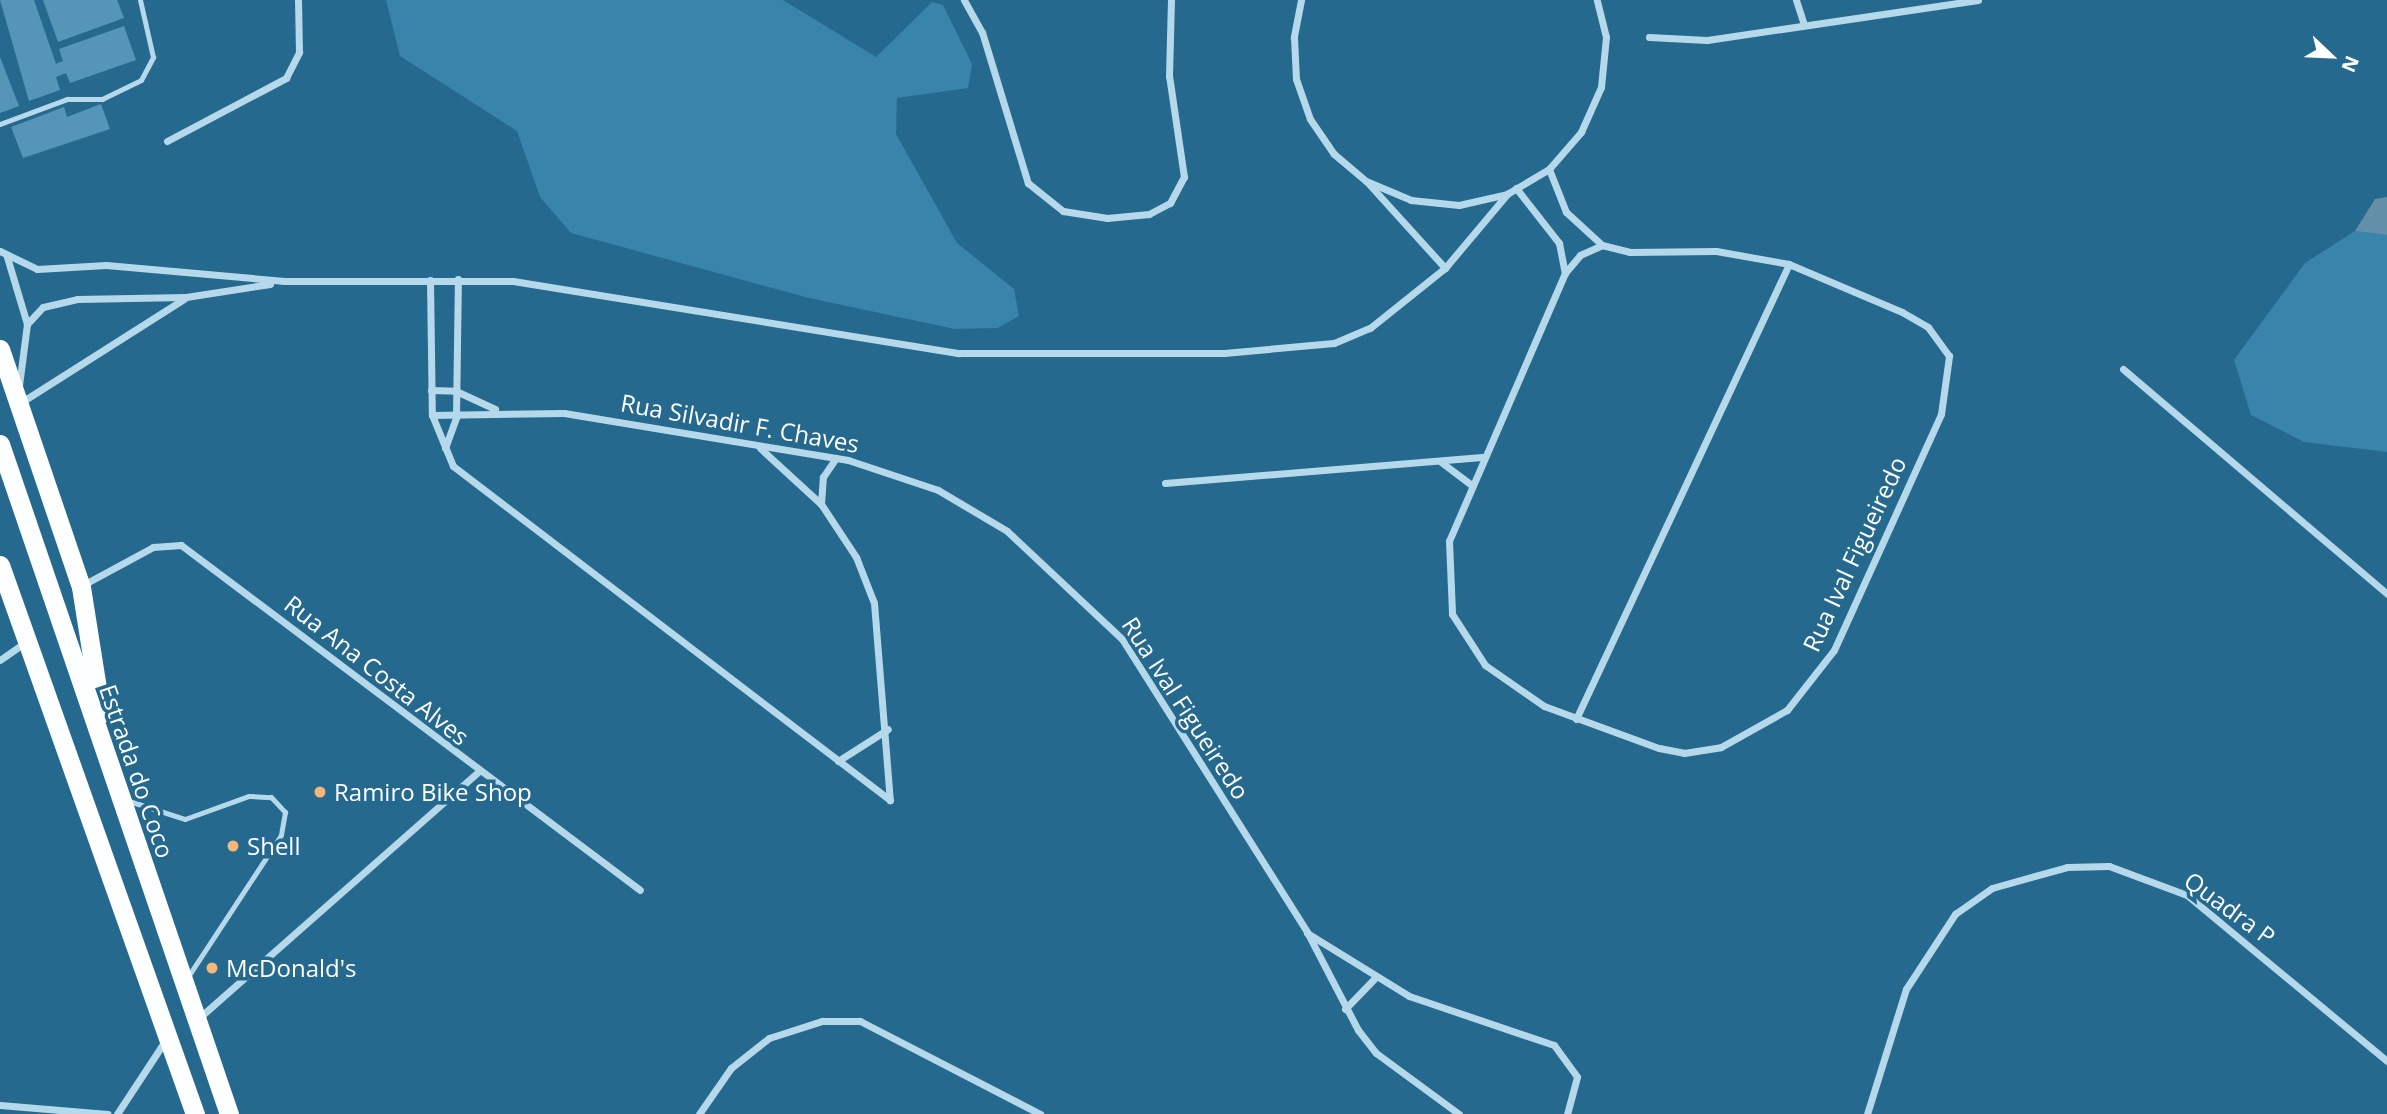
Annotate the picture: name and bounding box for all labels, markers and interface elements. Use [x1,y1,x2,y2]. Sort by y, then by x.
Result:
north arrow [2296,21,2366,91]
text: N [2335,52,2365,76]
street label: Rua Silvadir F. Chaves [619,388,861,458]
street label: Rua Ival Figueiredo [1796,452,1912,656]
street label: Rua Ana Costa Alves [279,589,475,751]
street label: Rua Ival Figueiredo [1116,611,1256,805]
street label: Estrada do Coco [94,680,180,862]
place label: Ramiro Bike Shop [334,778,532,806]
marker: Ramiro Bike Shop [312,784,328,800]
place label: Shell [247,832,300,860]
marker: Shell [225,838,241,854]
street label: Quadra P [2179,865,2281,951]
place label: McDonald's [226,954,356,982]
marker: McDonald's [204,960,220,976]

